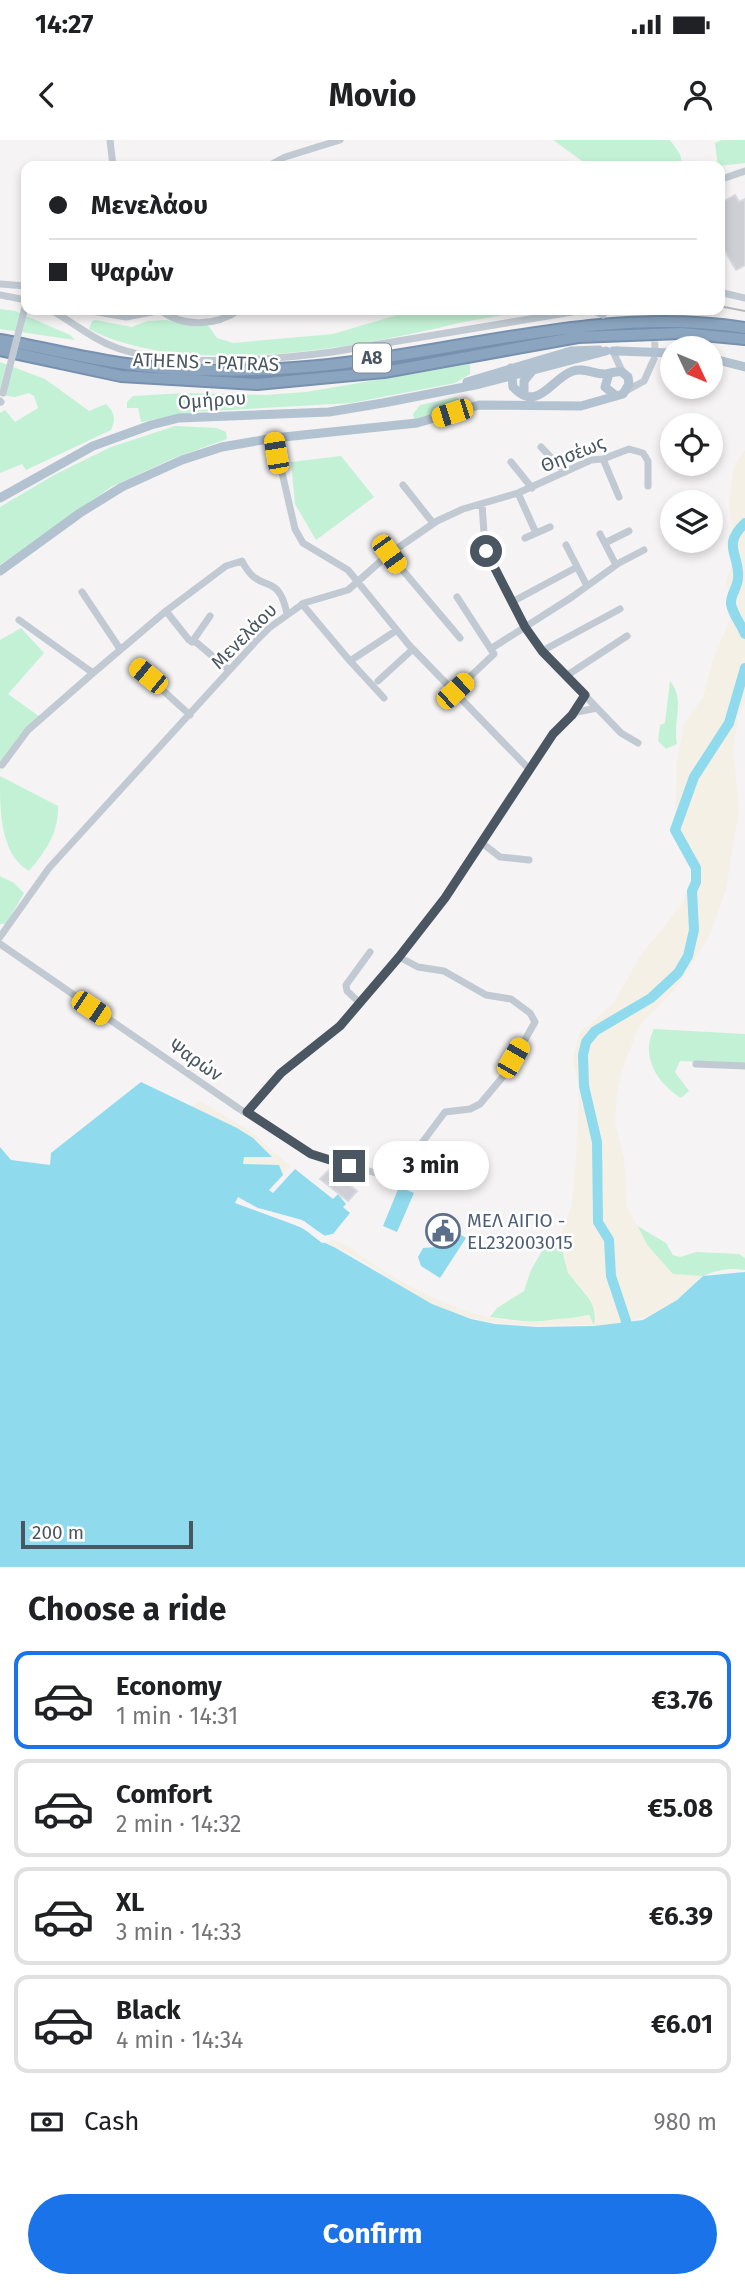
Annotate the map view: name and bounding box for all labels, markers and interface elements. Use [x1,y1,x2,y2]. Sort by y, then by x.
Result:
text: 14:27 [35,9,93,40]
icon: back [28,76,66,114]
text: Movio [329,76,416,114]
icon: person [679,76,717,114]
text: Μενελάου [91,190,208,221]
text: Ψαρών [91,257,174,288]
north arrow [660,336,723,399]
map controls [660,336,723,553]
road number: Α8 [353,344,391,372]
street label: ATHENS - PATRAS [132,348,280,376]
street label: Ομήρου [177,386,247,414]
car [429,397,476,429]
button: locate [660,413,723,476]
car [263,430,290,476]
street label: Θησέως [537,431,609,477]
button: layers [660,490,723,553]
car [369,531,410,577]
route start [470,535,502,567]
street label: Μενελάου [206,598,282,674]
car [126,655,171,697]
car [433,669,478,713]
car [68,988,115,1028]
street label: Ψαρών [165,1034,227,1086]
car [494,1035,533,1081]
callout: 3 min [374,1142,489,1190]
route end [333,1150,365,1182]
text: 3 min [403,1151,459,1179]
place label: ΜΕΛ ΑΙΓΙΟ - EL232003015 [467,1209,573,1254]
public building icon: ΜΕΛ ΑΙΓΙΟ - EL232003015 [424,1212,462,1250]
scale bar [21,1518,192,1550]
text: 200 m [32,1521,84,1544]
text: Choose a ride [28,1590,226,1628]
icon: car [32,1669,95,1732]
text: Economy [116,1671,222,1702]
text: €3.76 [652,1685,713,1716]
text: 1 min · 14:31 [116,1702,238,1730]
icon: car [32,1777,95,1840]
text: Comfort [116,1779,212,1810]
text: €5.08 [648,1793,713,1824]
text: 2 min · 14:32 [116,1810,241,1838]
icon: car [32,1885,95,1948]
text: XL [116,1887,144,1918]
text: €6.39 [649,1901,713,1932]
text: 3 min · 14:33 [116,1918,242,1946]
icon: car [32,1993,95,2056]
text: Black [116,1995,181,2026]
text: €6.01 [651,2009,713,2040]
text: 4 min · 14:34 [116,2026,243,2054]
icon: cash [28,2103,66,2141]
text: Cash [84,2106,140,2137]
text: 980 m [654,2108,717,2136]
button: Confirm [28,2194,717,2274]

